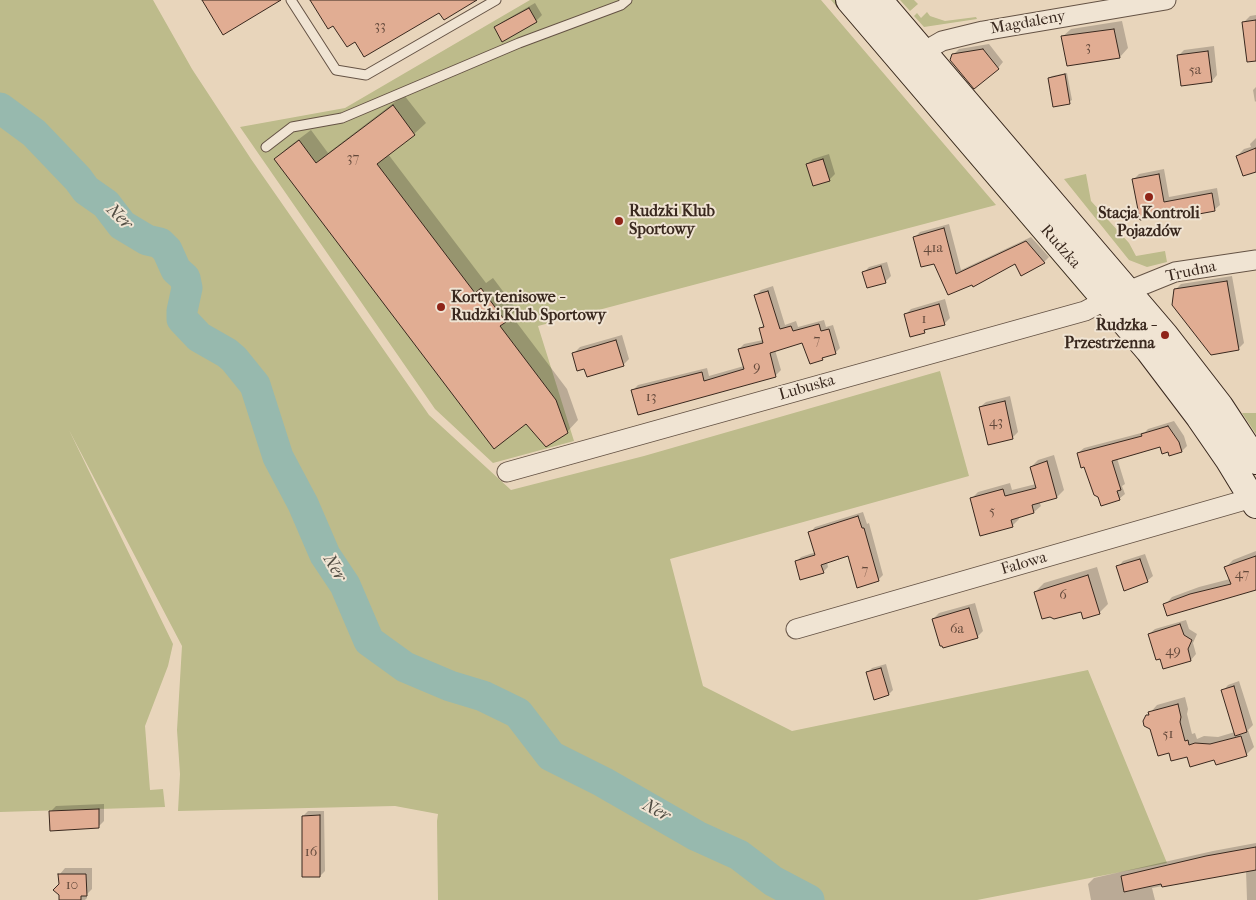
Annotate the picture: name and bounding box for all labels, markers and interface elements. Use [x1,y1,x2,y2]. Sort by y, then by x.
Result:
street label: Magdaleny [989,7,1067,39]
house number: 33 [374,19,386,35]
house number: 3 [1085,40,1091,56]
house number: 5a [1189,63,1201,79]
house number: 37 [347,151,359,167]
marker: Stacja Kontroli Pojazdów [1143,191,1155,203]
water label: Ner [101,199,137,235]
place label: Rudzki Klub Sportowy [629,202,715,240]
place label: Stacja Kontroli Pojazdów [1098,204,1200,242]
marker: Rudzki Klub Sportowy [613,215,625,227]
street label: Rudzka [1036,221,1084,273]
house number: 41a [923,241,943,257]
street label: Trudna [1164,257,1218,287]
place label: Korty tenisowe - Rudzki Klub Sportowy [451,288,606,326]
marker: Korty tenisowe - Rudzki Klub Sportowy [435,301,447,313]
house number: 1 [922,312,926,328]
place label: Rudzka - Przestrzenna [1064,316,1155,354]
marker: Rudzka - Przestrzenna [1159,329,1171,341]
house number: 7 [814,333,820,349]
house number: 9 [753,360,761,376]
street label: Lubuska [777,371,837,405]
house number: 13 [646,390,656,406]
house number: 43 [989,415,1003,431]
house number: 5 [989,504,995,520]
street label: Falowa [999,548,1049,580]
water label: Ner [317,550,351,586]
house number: 7 [862,563,868,579]
house number: 47 [1235,567,1249,583]
house number: 6 [1059,588,1067,604]
house number: 6a [950,622,964,638]
house number: 49 [1165,644,1181,660]
house number: 51 [1162,727,1174,743]
water label: Ner [639,795,673,827]
house number: 16 [305,845,317,861]
house number: 10 [66,878,78,894]

